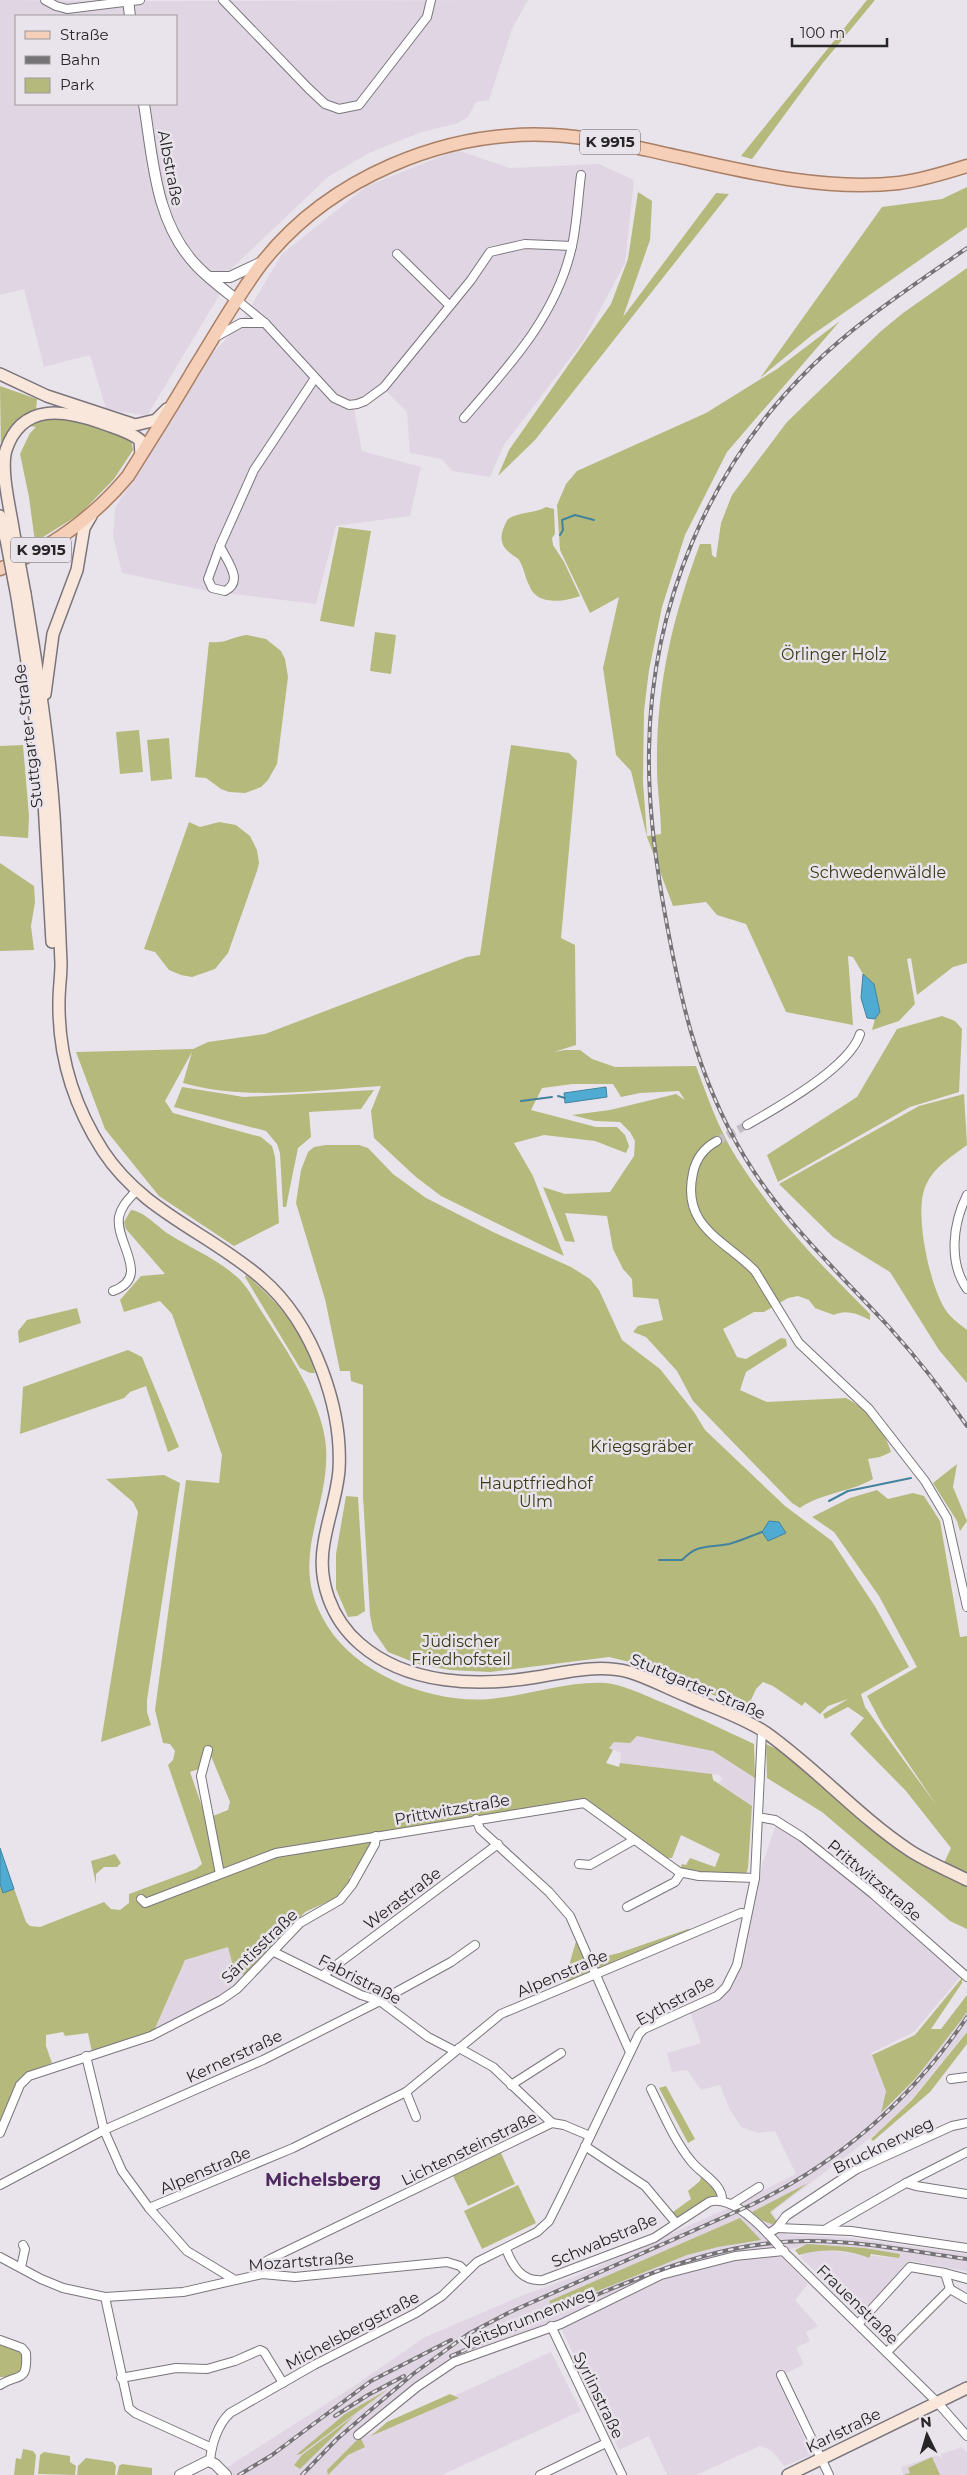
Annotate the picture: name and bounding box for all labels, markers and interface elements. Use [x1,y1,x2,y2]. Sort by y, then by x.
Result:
legend [15,15,178,105]
scale bar [792,15,887,47]
text: 100 m [800,23,845,42]
text: Straße [60,25,109,44]
text: Bahn [60,50,100,69]
text: Park [60,75,94,94]
street label: Albstraße [154,129,187,207]
road number: K 9915 [580,130,640,154]
road number: K 9915 [11,538,71,562]
park label: Örlinger Holz [781,644,887,664]
street label: Stuttgarter Straße [10,663,47,809]
park label: Schwedenwäldle [810,863,946,882]
park label: Kriegsgräber [590,1437,694,1456]
park label: Hauptfriedhof Ulm [479,1474,593,1511]
park label: Jüdischer Friedhofsteil [411,1632,511,1669]
street label: Stuttgarter Straße [627,1649,768,1724]
street label: Prittwitzstraße [393,1790,511,1829]
street label: Prittwitzstraße [824,1836,926,1925]
street label: Werastraße [360,1863,445,1934]
street label: Säntisstraße [217,1905,301,1987]
street label: Alpenstraße [514,1946,611,2001]
street label: Fabristraße [315,1950,404,2008]
street label: Eythstraße [633,1971,718,2030]
street label: Kernerstraße [183,2026,285,2087]
street label: Lichtensteinstraße [398,2107,540,2190]
street label: Brucknerweg [830,2113,936,2178]
street label: Alpenstraße [157,2143,254,2198]
district label: Michelsberg [265,2169,381,2191]
street label: Schwabstraße [548,2210,660,2271]
street label: Mozartstraße [248,2248,354,2275]
street label: Frauenstraße [813,2261,902,2348]
street label: Veitsbrunnenweg [458,2283,598,2354]
street label: Michelsbergstraße [282,2287,422,2374]
street label: Syrlinstraße [569,2349,628,2442]
street label: Karlstraße [803,2404,884,2457]
north arrow [902,2410,952,2460]
text: N [919,2413,932,2432]

